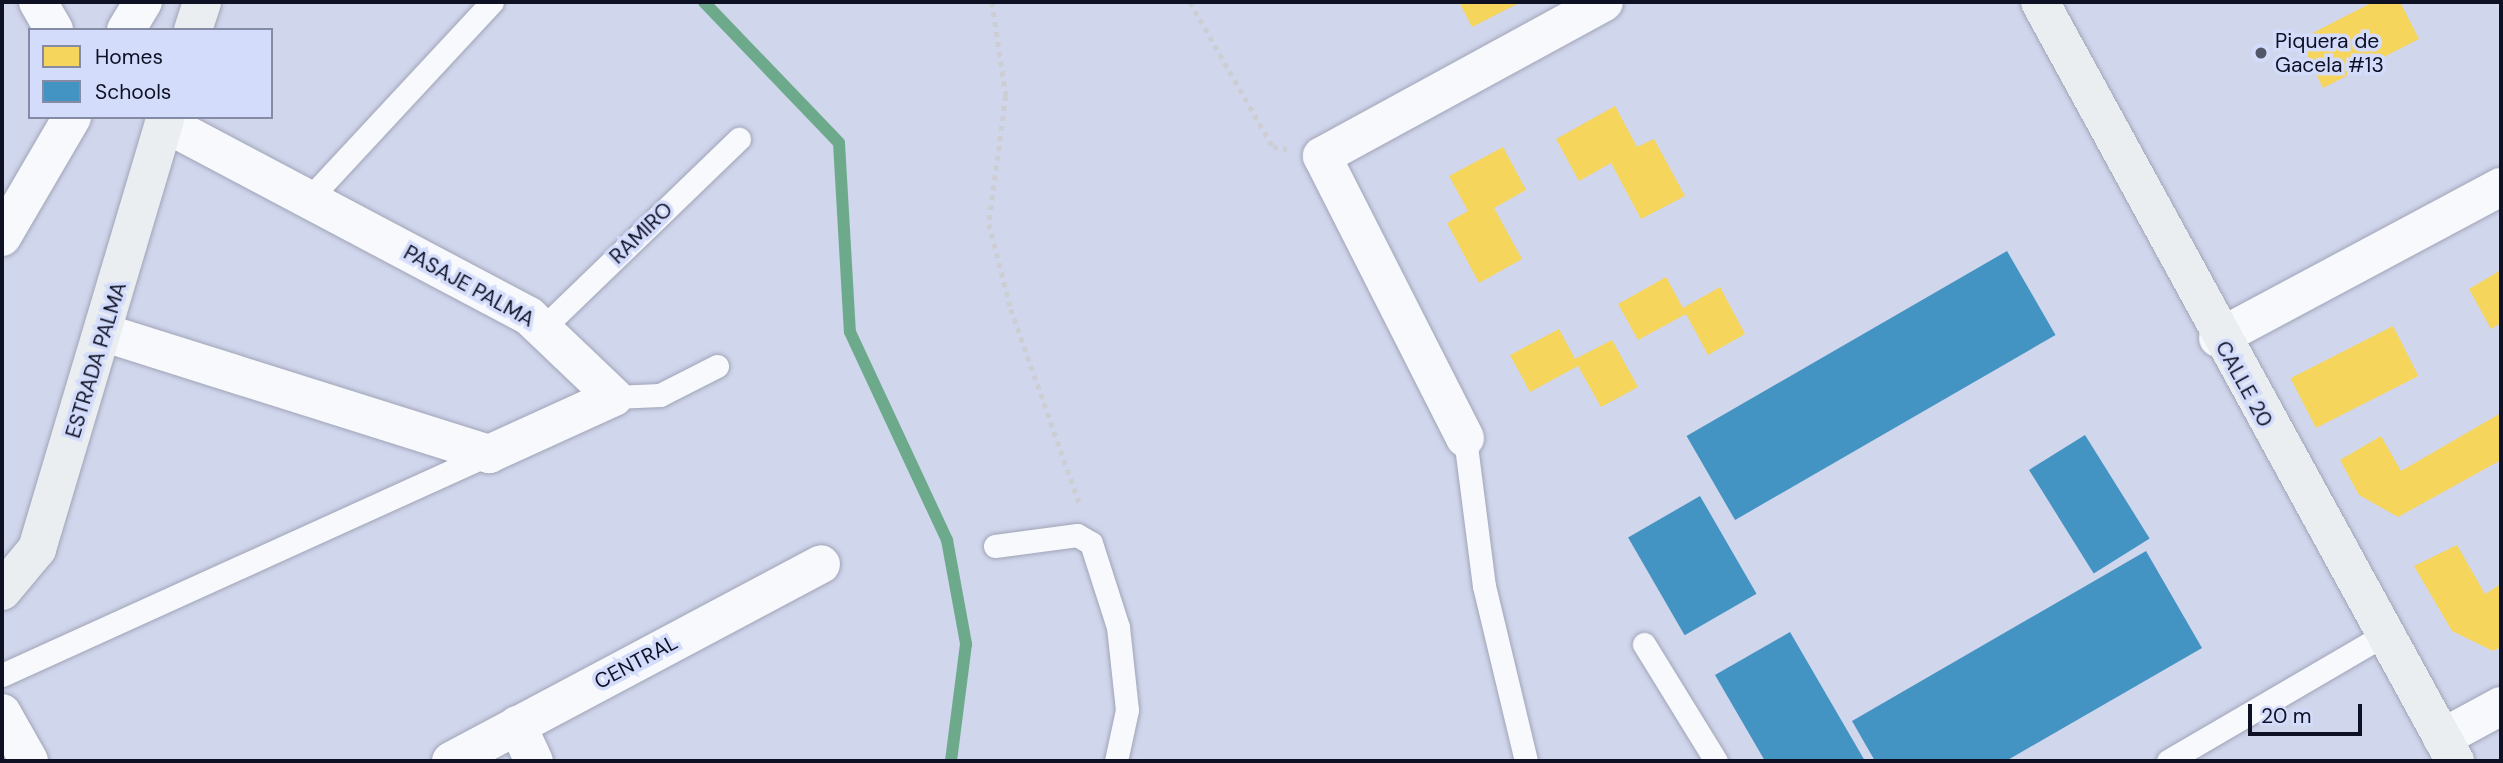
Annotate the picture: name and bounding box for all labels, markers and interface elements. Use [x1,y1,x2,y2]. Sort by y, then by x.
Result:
legend [28,28,273,119]
place label: Piquera de Gacela #13 [2275,28,2384,78]
text: Homes [95,43,163,71]
marker: Piquera de Gacela #13 [2253,45,2269,61]
text: Schools [95,78,171,106]
street label: RAMIRO [604,197,678,269]
street label: PASAJE PALMA [399,240,539,332]
street label: ESTRADA PALMA [60,279,132,441]
street label: CALLE 20 [2210,337,2278,431]
street label: CENTRAL [590,630,682,694]
scale bar [2251,690,2365,734]
text: 20 m [2261,702,2312,730]

